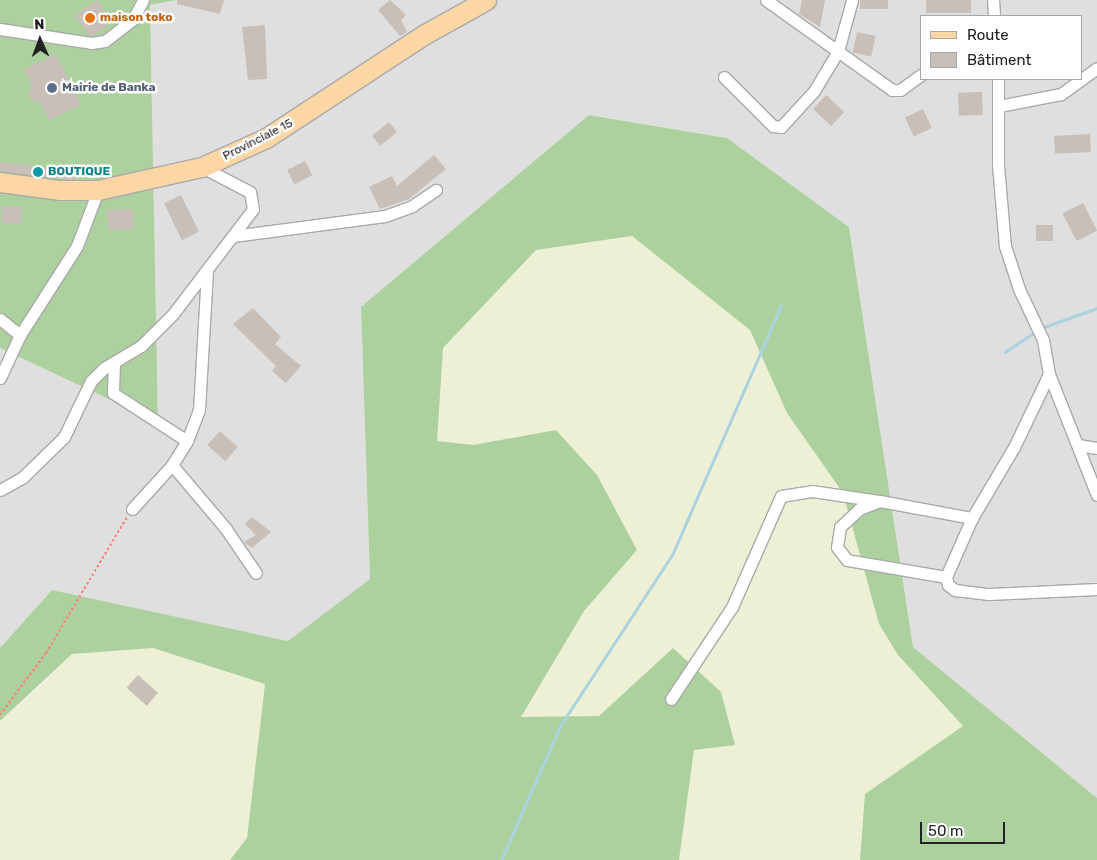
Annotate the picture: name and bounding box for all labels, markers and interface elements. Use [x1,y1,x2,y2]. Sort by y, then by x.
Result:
place label: maison toko [100,11,173,25]
marker: maison toko [84,12,96,24]
north arrow [15,15,65,65]
legend [920,15,1082,80]
text: N [34,16,45,33]
text: Route [967,26,1009,44]
text: Bâtiment [967,51,1031,69]
place label: Mairie de Banka [62,81,155,95]
marker: Mairie de Banka [46,82,58,94]
street label: Provinciale 15 [221,116,295,164]
place label: BOUTIQUE [48,165,110,179]
marker: BOUTIQUE [32,166,44,178]
scale bar [922,812,1007,844]
text: 50 m [928,822,963,840]

